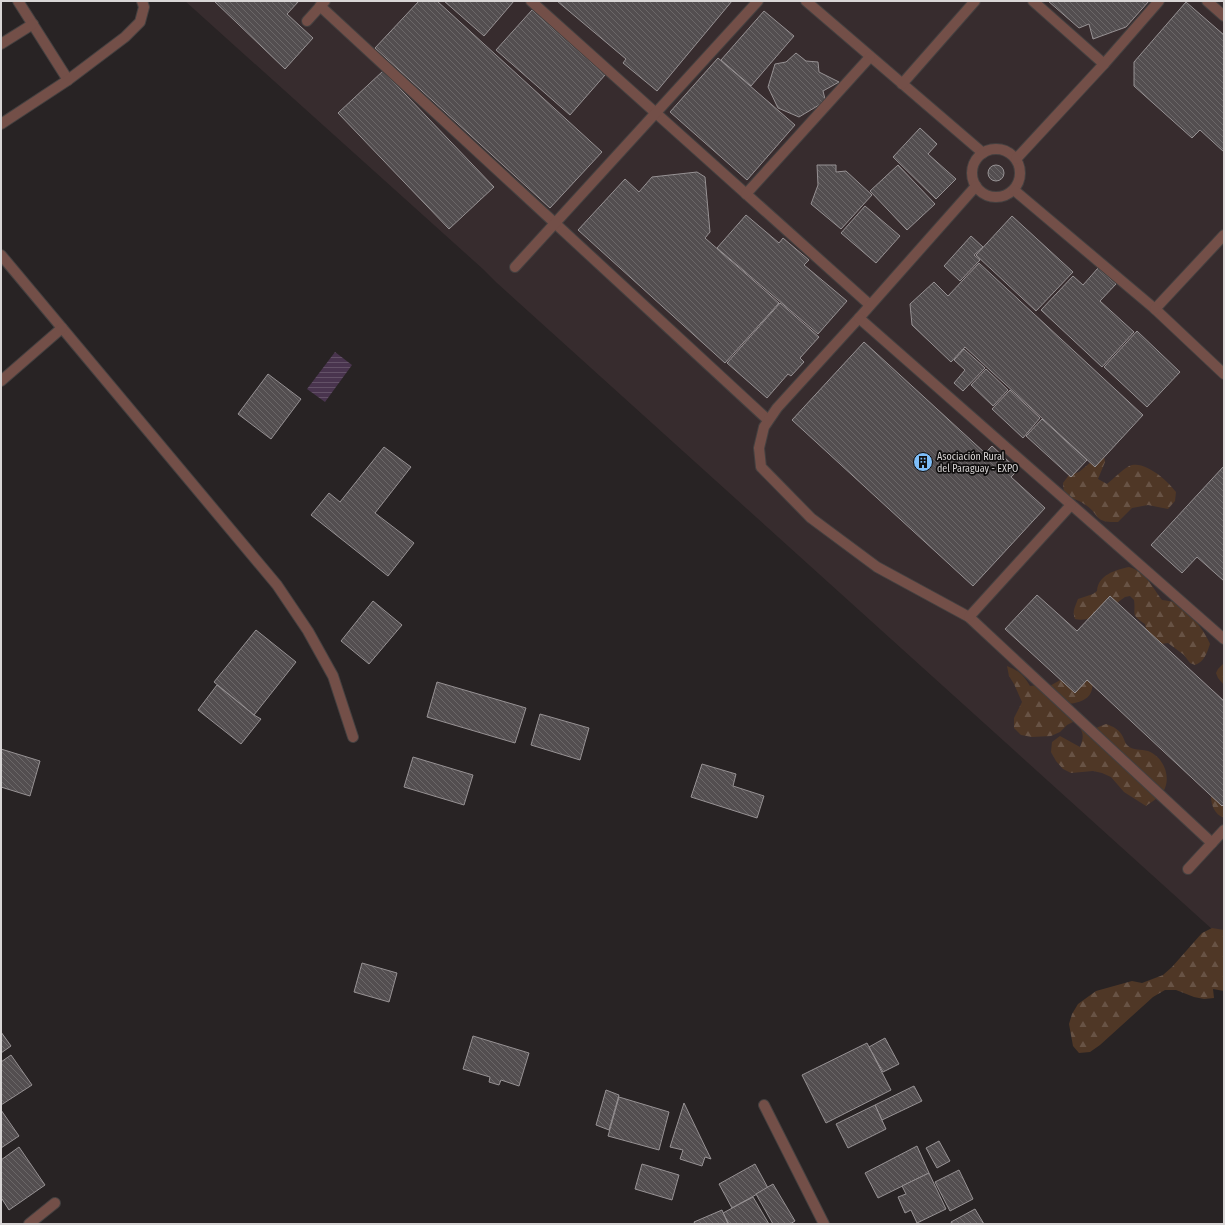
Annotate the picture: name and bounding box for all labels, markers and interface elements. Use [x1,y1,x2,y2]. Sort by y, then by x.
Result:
building icon: Asociación Rural del Paraguay - EXPO [912,451,934,473]
place label: Asociación Rural del Paraguay - EXPO [937,451,1018,475]

